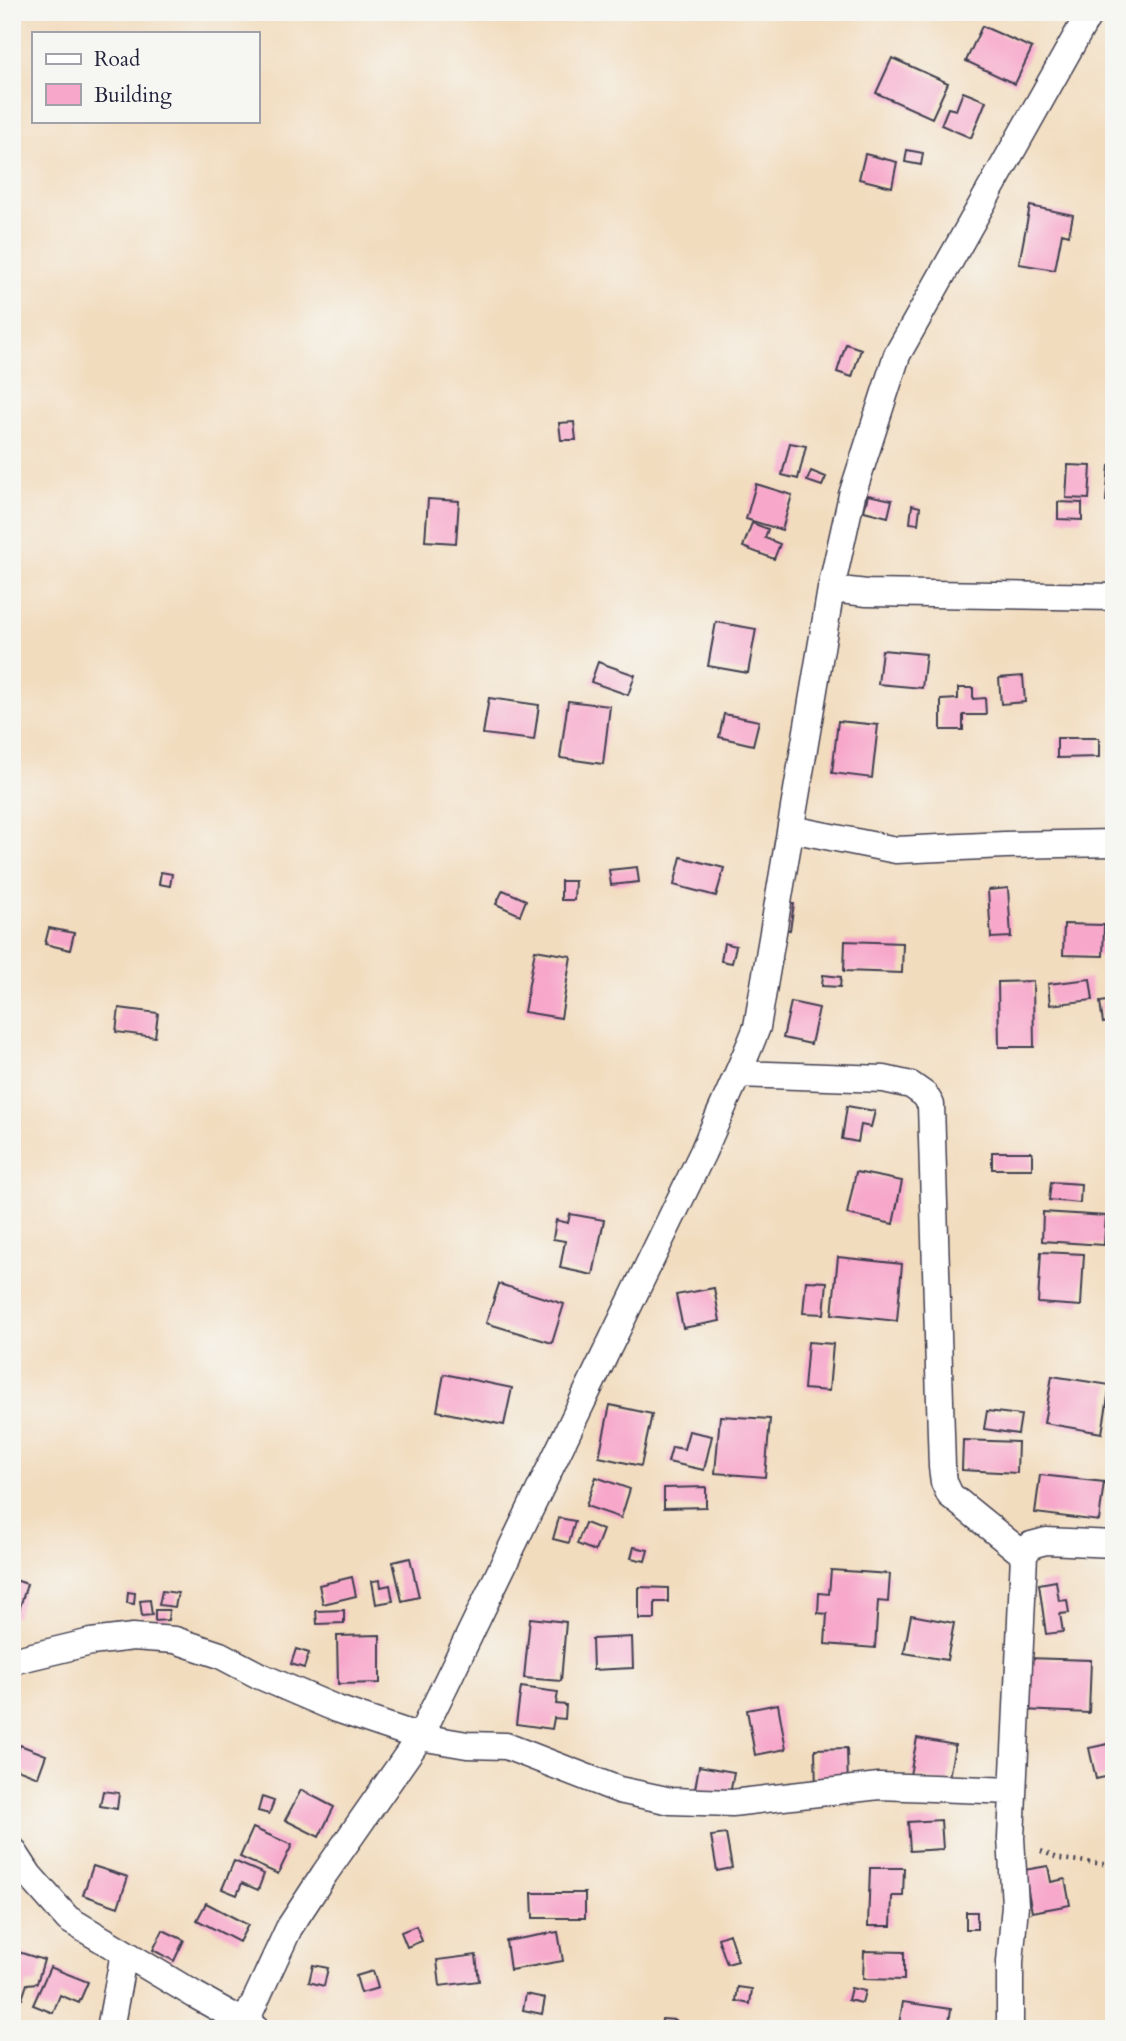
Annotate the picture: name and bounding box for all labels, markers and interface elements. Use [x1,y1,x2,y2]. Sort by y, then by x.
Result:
legend [32,32,259,122]
text: Road [94,45,140,74]
text: Building [94,81,172,110]

